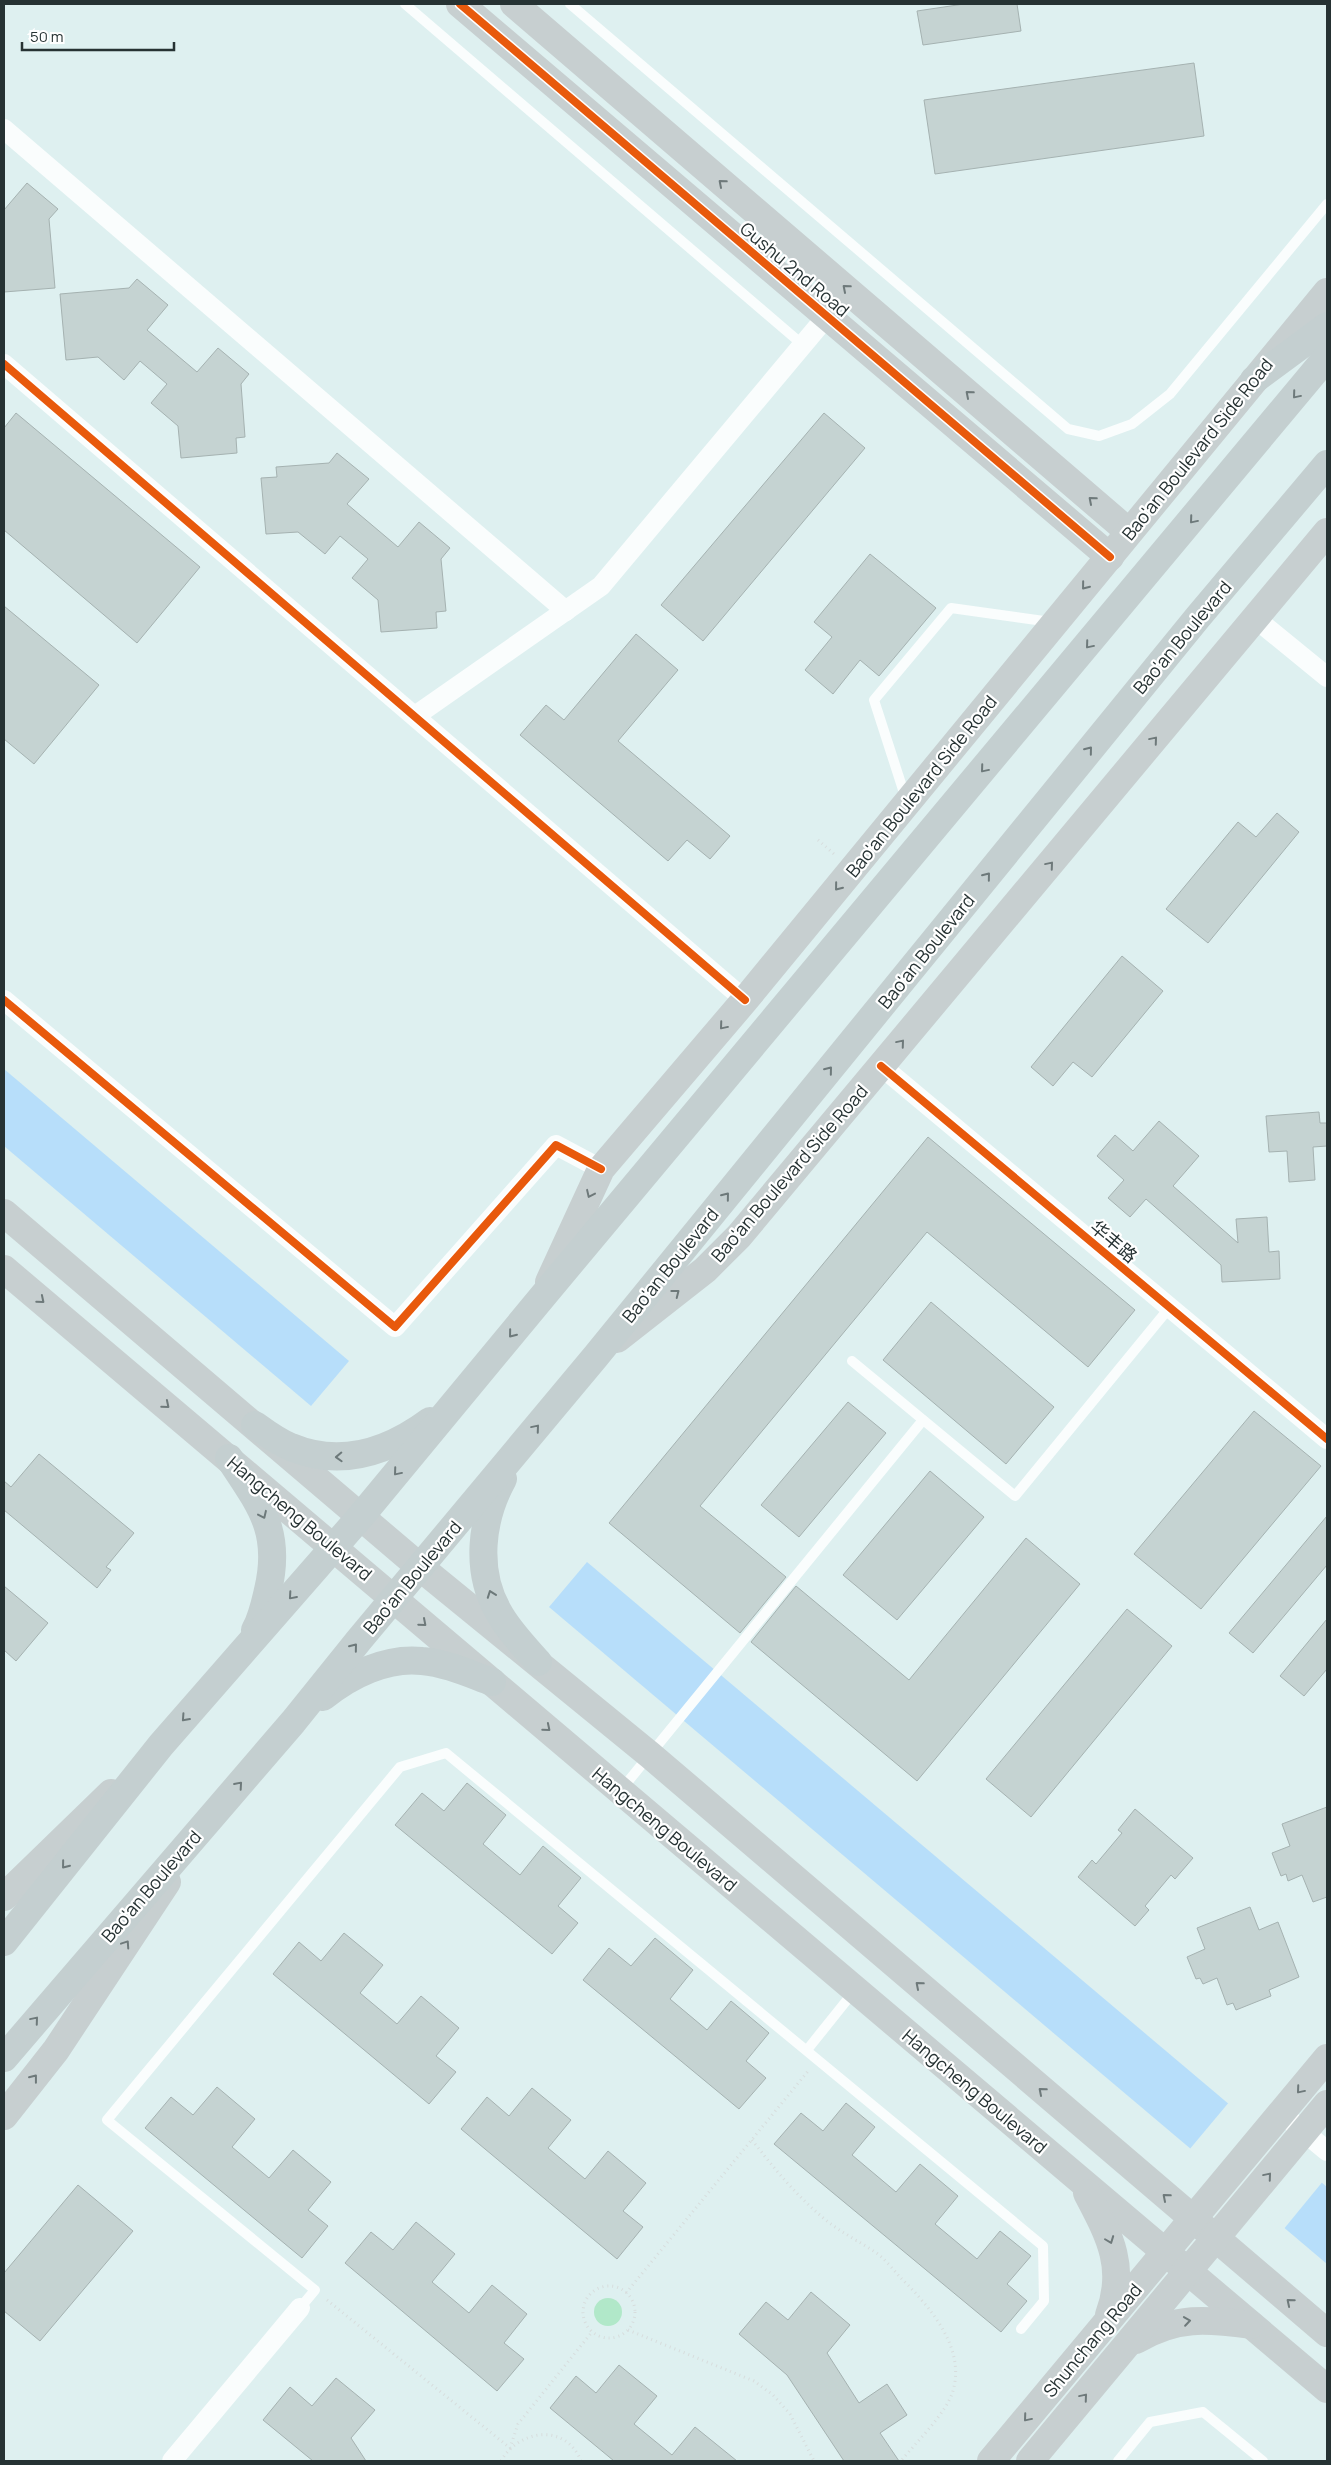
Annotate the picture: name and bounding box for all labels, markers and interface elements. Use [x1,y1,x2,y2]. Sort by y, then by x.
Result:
scale bar [22,20,175,52]
text: 50 m [30,26,64,47]
one-way arrow [719,179,728,188]
street label: Gushu 2nd Road [735,216,855,322]
one-way arrow [842,285,851,294]
street label: Bao'an Boulevard Side Road [1116,353,1278,545]
one-way arrow [1293,389,1302,398]
one-way arrow [966,392,975,400]
one-way arrow [1089,497,1098,506]
one-way arrow [1190,514,1198,523]
street label: Bao'an Boulevard [1127,575,1237,699]
one-way arrow [1082,581,1091,590]
one-way arrow [1085,639,1094,648]
street label: Bao'an Boulevard Side Road [840,690,1002,882]
one-way arrow [1149,737,1157,746]
one-way arrow [1084,747,1092,756]
one-way arrow [981,764,990,773]
one-way arrow [1044,861,1053,870]
one-way arrow [981,873,989,882]
one-way arrow [834,882,843,891]
street label: Bao'an Boulevard [872,889,980,1013]
one-way arrow [720,1020,728,1029]
one-way arrow [895,1040,903,1049]
one-way arrow [823,1067,831,1076]
street label: Bao'an Boulevard Side Road [705,1079,873,1267]
one-way arrow [585,1189,596,1198]
one-way arrow [721,1193,729,1202]
street label: Bao'an Boulevard [616,1203,724,1327]
street label: 华丰路 [1086,1214,1142,1268]
one-way arrow [670,1291,679,1299]
one-way arrow [35,1295,44,1303]
one-way arrow [510,1328,518,1337]
one-way arrow [160,1399,169,1408]
one-way arrow [531,1425,539,1434]
street label: Hangcheng Boulevard [223,1450,377,1586]
one-way arrow [335,1452,342,1462]
one-way arrow [394,1467,403,1476]
one-way arrow [257,1510,268,1519]
street label: Bao'an Boulevard [357,1515,467,1639]
one-way arrow [289,1590,297,1599]
one-way arrow [487,1590,497,1599]
one-way arrow [417,1617,426,1626]
one-way arrow [348,1644,356,1653]
one-way arrow [182,1713,191,1722]
one-way arrow [541,1723,550,1732]
street label: Hangcheng Boulevard [588,1761,742,1897]
one-way arrow [233,1782,242,1791]
street label: Bao'an Boulevard [96,1825,206,1947]
one-way arrow [62,1860,71,1869]
one-way arrow [120,1941,129,1950]
one-way arrow [916,1983,925,1991]
one-way arrow [29,2017,38,2026]
street label: Hangcheng Boulevard [898,2023,1052,2159]
one-way arrow [29,2075,38,2084]
one-way arrow [1297,2085,1306,2094]
one-way arrow [1039,2088,1048,2097]
one-way arrow [1262,2173,1271,2182]
one-way arrow [1163,2194,1172,2202]
one-way arrow [1104,2235,1114,2243]
street label: Shunchang Road [1037,2278,1147,2402]
one-way arrow [1287,2299,1296,2307]
one-way arrow [1184,2316,1192,2327]
one-way arrow [1078,2394,1086,2403]
one-way arrow [1024,2412,1033,2421]

